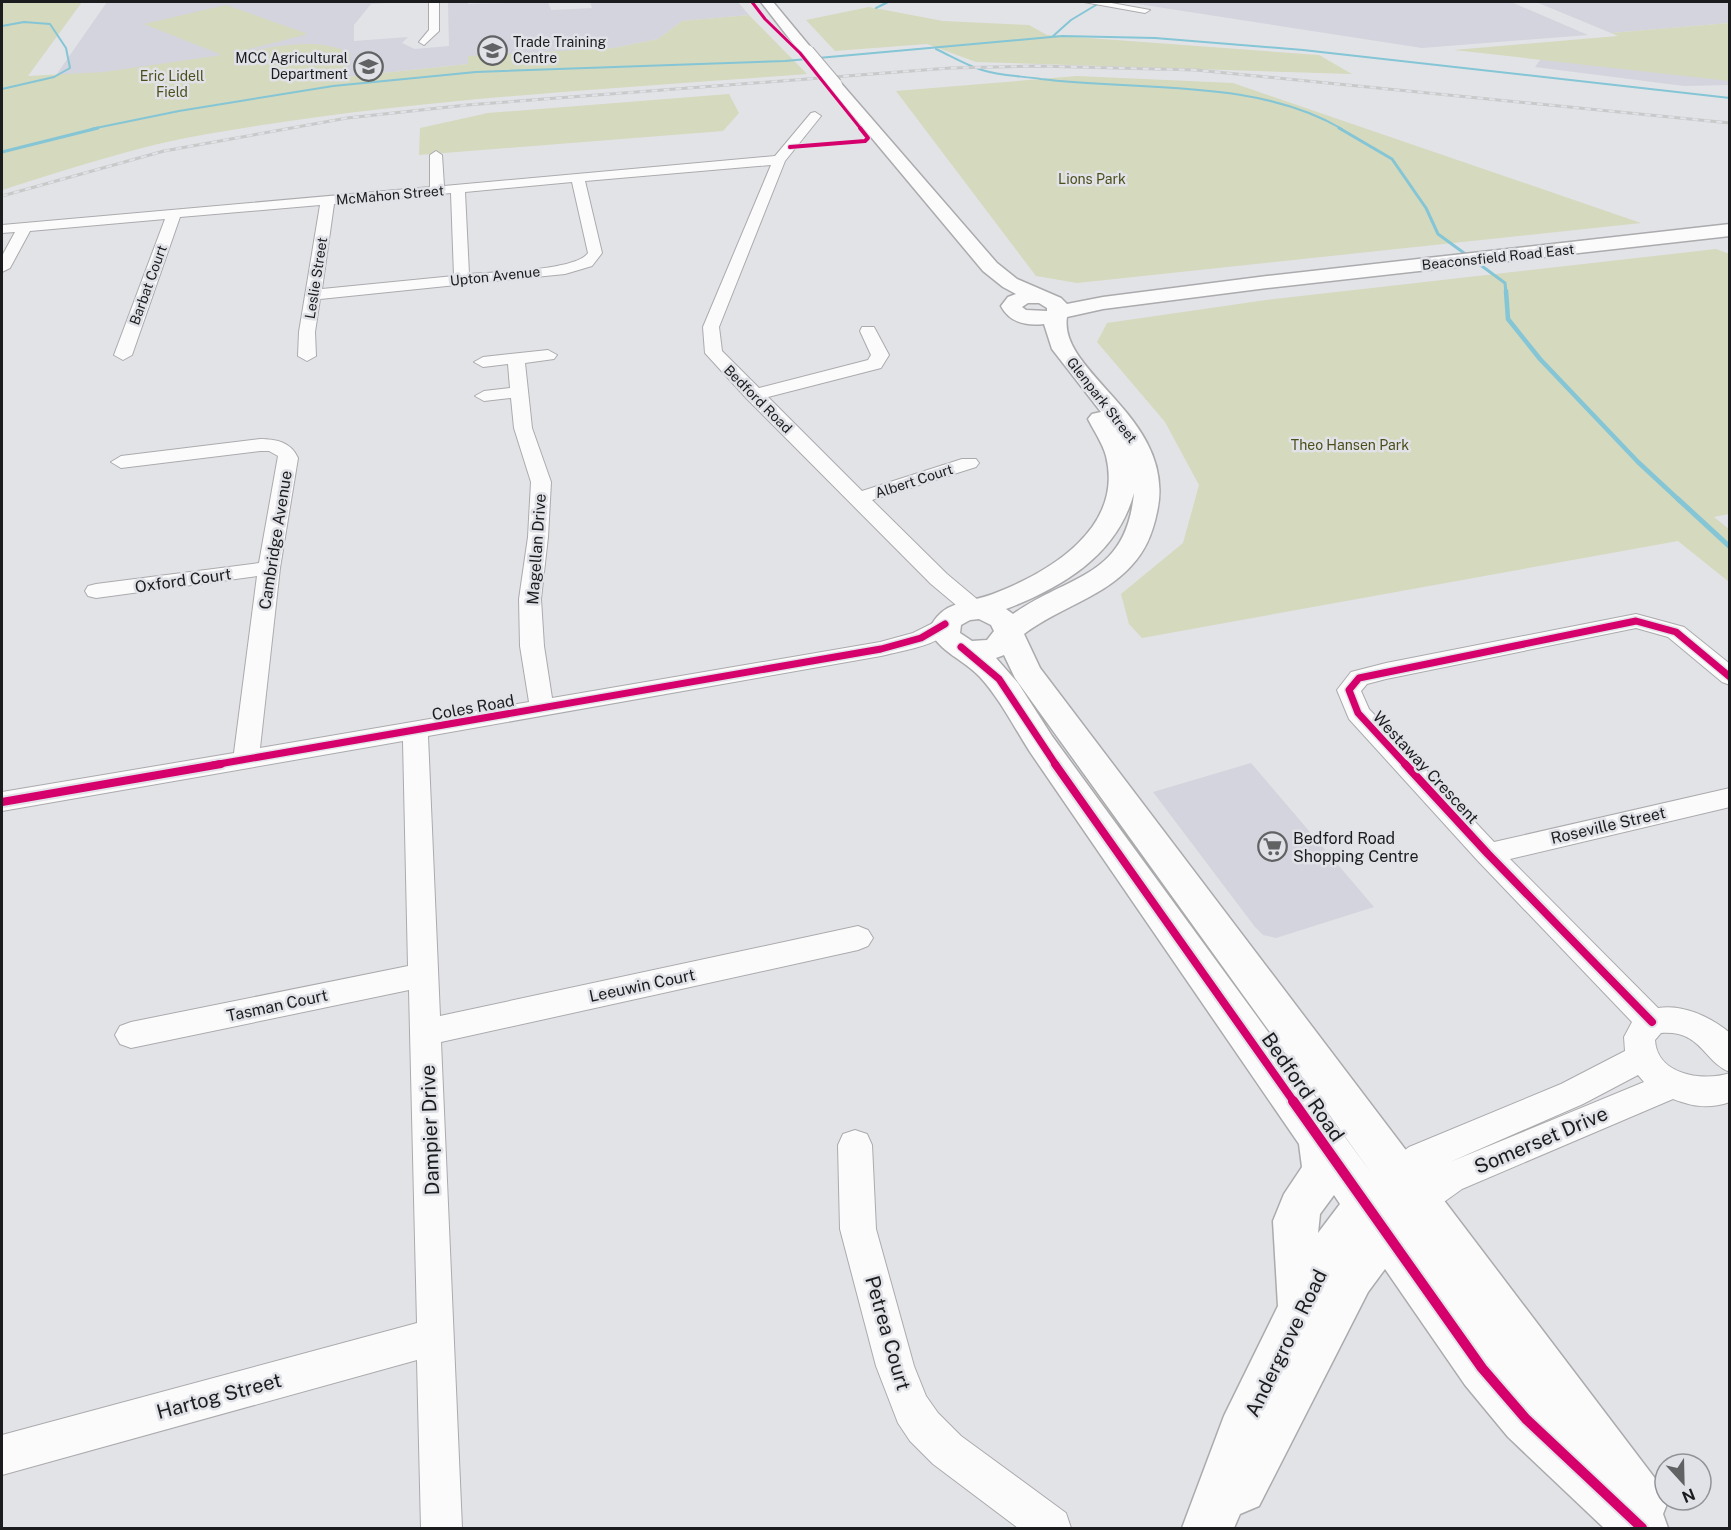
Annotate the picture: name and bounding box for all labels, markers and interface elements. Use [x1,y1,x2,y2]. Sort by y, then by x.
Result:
school or university icon: Trade Training Centre [476,34,508,66]
place label: Trade Training Centre [513,34,606,66]
place label: MCC Agricultural Department [235,50,348,82]
school or university icon: MCC Agricultural Department [353,50,385,82]
park label: Eric Lidell Field [140,68,204,100]
park label: Lions Park [1058,171,1126,187]
street label: McMahon Street [335,182,445,208]
street label: Leslie Street [302,236,330,320]
street label: Beaconsfield Road East [1421,241,1575,273]
street label: Barbat Court [126,243,170,327]
street label: Upton Avenue [449,263,541,289]
street label: Glenpark Street [1064,354,1140,446]
street label: Bedford Road [721,362,795,436]
park label: Theo Hansen Park [1291,437,1409,453]
street label: Albert Court [873,461,955,501]
street label: Cambridge Avenue [255,469,296,611]
street label: Magellan Drive [523,493,550,605]
street label: Oxford Court [134,564,232,597]
street label: Coles Road [430,691,516,724]
street label: Westaway Crescent [1369,707,1483,827]
street label: Roseville Street [1549,803,1667,848]
place label: Bedford Road Shopping Centre [1293,829,1419,866]
supermarket icon: Bedford Road Shopping Centre [1256,831,1288,863]
street label: Leeuwin Court [587,965,697,1006]
street label: Tasman Court [225,986,329,1025]
street label: Bedford Road [1257,1028,1349,1146]
street label: Dampier Drive [416,1064,444,1196]
street label: Somerset Drive [1471,1101,1611,1179]
street label: Andergrove Road [1240,1265,1332,1421]
street label: Petrea Court [860,1273,916,1393]
street label: Hartog Street [154,1368,284,1424]
north arrow [1653,1452,1713,1512]
text: N [1679,1484,1698,1507]

